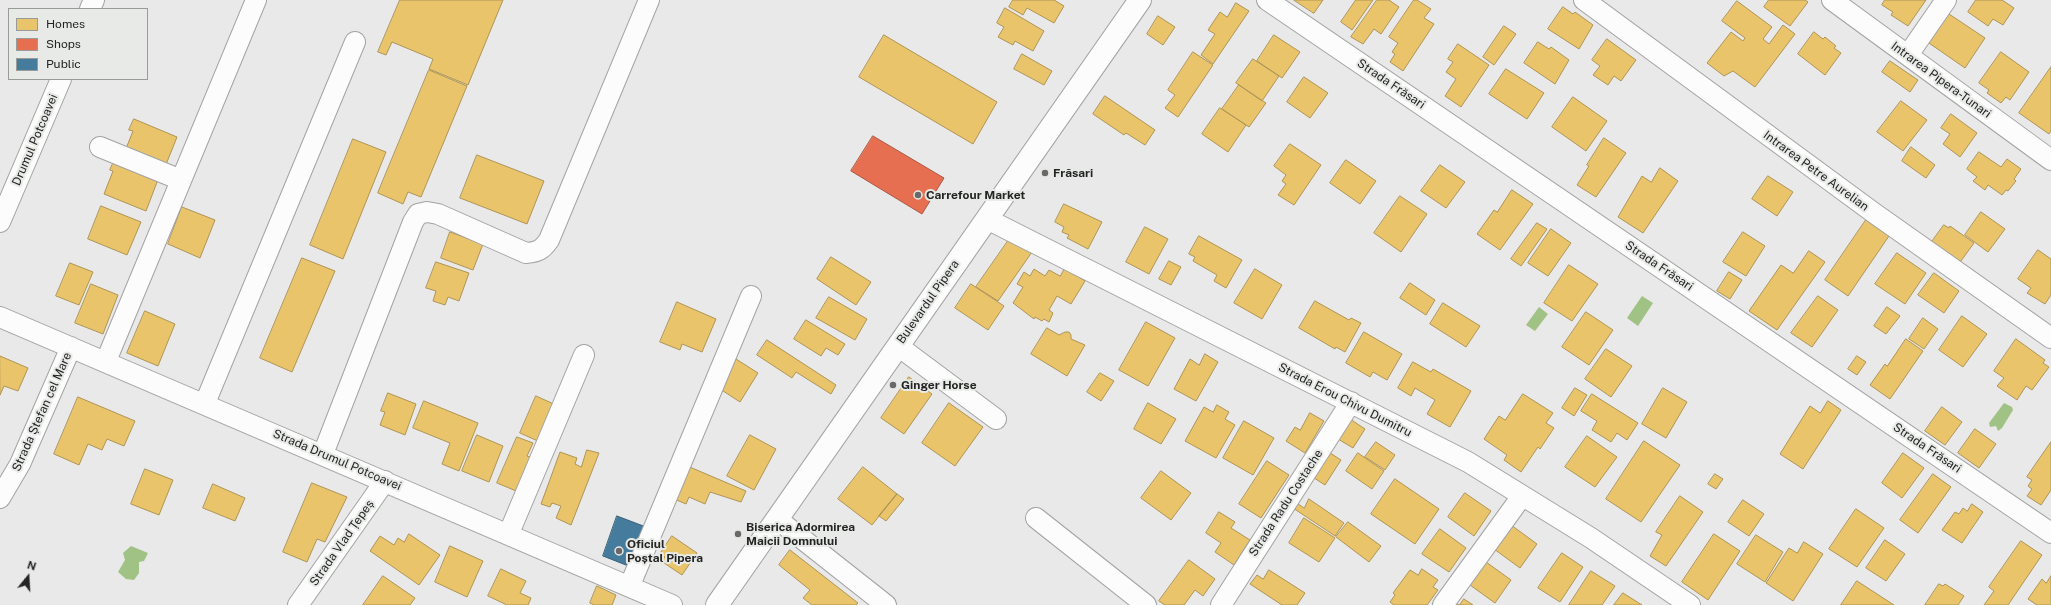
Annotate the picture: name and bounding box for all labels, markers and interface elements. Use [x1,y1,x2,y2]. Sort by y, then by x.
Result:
legend [8,8,148,80]
text: Homes [46,17,85,31]
text: Shops [46,37,81,51]
street label: Intrarea Pipera-Tunari [1888,39,1994,121]
street label: Strada Frăsari [1354,56,1428,112]
text: Public [46,57,81,71]
street label: Drumul Potcoavei [9,92,61,188]
street label: Intrarea Petre Aurelian [1761,128,1871,214]
place label: Frăsari [1053,166,1093,180]
marker: Frăsari [1040,168,1050,178]
place label: Carrefour Market [926,188,1025,202]
marker: Carrefour Market [913,190,923,200]
street label: Strada Frăsari [1622,238,1696,294]
street label: Bulevardul Pipera [894,257,962,347]
street label: Strada Ștefan cel Mare [9,350,75,474]
street label: Strada Erou Chivu Dumitru [1276,360,1414,440]
place label: Ginger Horse [901,378,977,392]
marker: Ginger Horse [888,380,898,390]
street label: Strada Frăsari [1890,420,1964,476]
street label: Strada Drumul Potcoavei [271,426,403,494]
street label: Strada Radu Costache [1246,447,1326,559]
street label: Strada Vlad Țepeș [307,497,377,589]
place label: Biserica Adormirea Maicii Domnului [746,520,855,548]
marker: Biserica Adormirea Maicii Domnului [733,529,743,539]
place label: Oficiul Poștal Pipera [627,537,703,565]
marker: Oficiul Poștal Pipera [614,546,624,556]
north arrow [8,557,48,597]
text: N [26,559,38,573]

